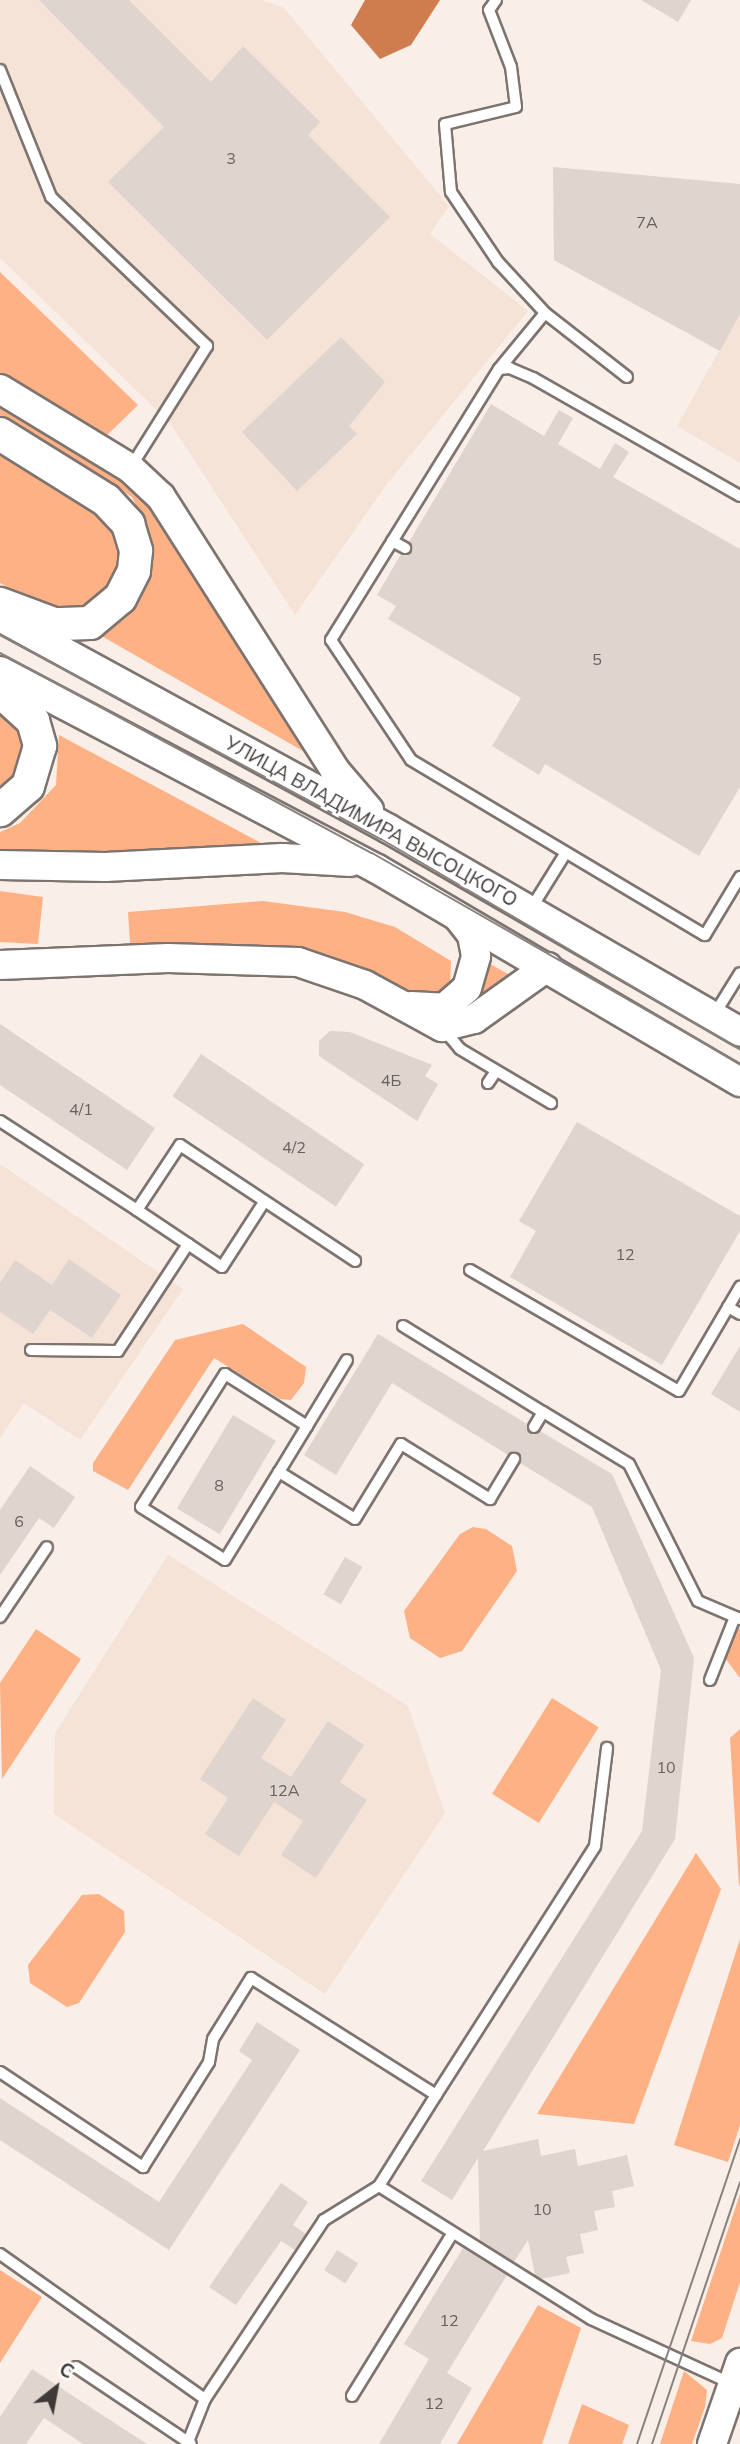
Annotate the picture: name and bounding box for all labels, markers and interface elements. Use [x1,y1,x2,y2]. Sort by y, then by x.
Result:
house number: 3 [226,148,236,168]
house number: 7А [636,212,658,232]
house number: 5 [592,649,602,669]
street label: УЛИЦА ВЛАДИМИРА ВЫСОЦКОГО [221,732,521,912]
house number: 4Б [381,1070,401,1090]
house number: 4/1 [69,1099,93,1119]
house number: 4/2 [282,1137,306,1157]
house number: 12 [615,1244,635,1264]
house number: 8 [214,1475,224,1495]
house number: 6 [14,1511,24,1531]
house number: 10 [656,1757,676,1777]
house number: 12А [269,1780,299,1800]
house number: 10 [532,2199,552,2219]
house number: 12 [439,2310,459,2330]
north arrow [21,2353,91,2423]
text: С [55,2356,79,2384]
house number: 12 [424,2393,444,2413]

